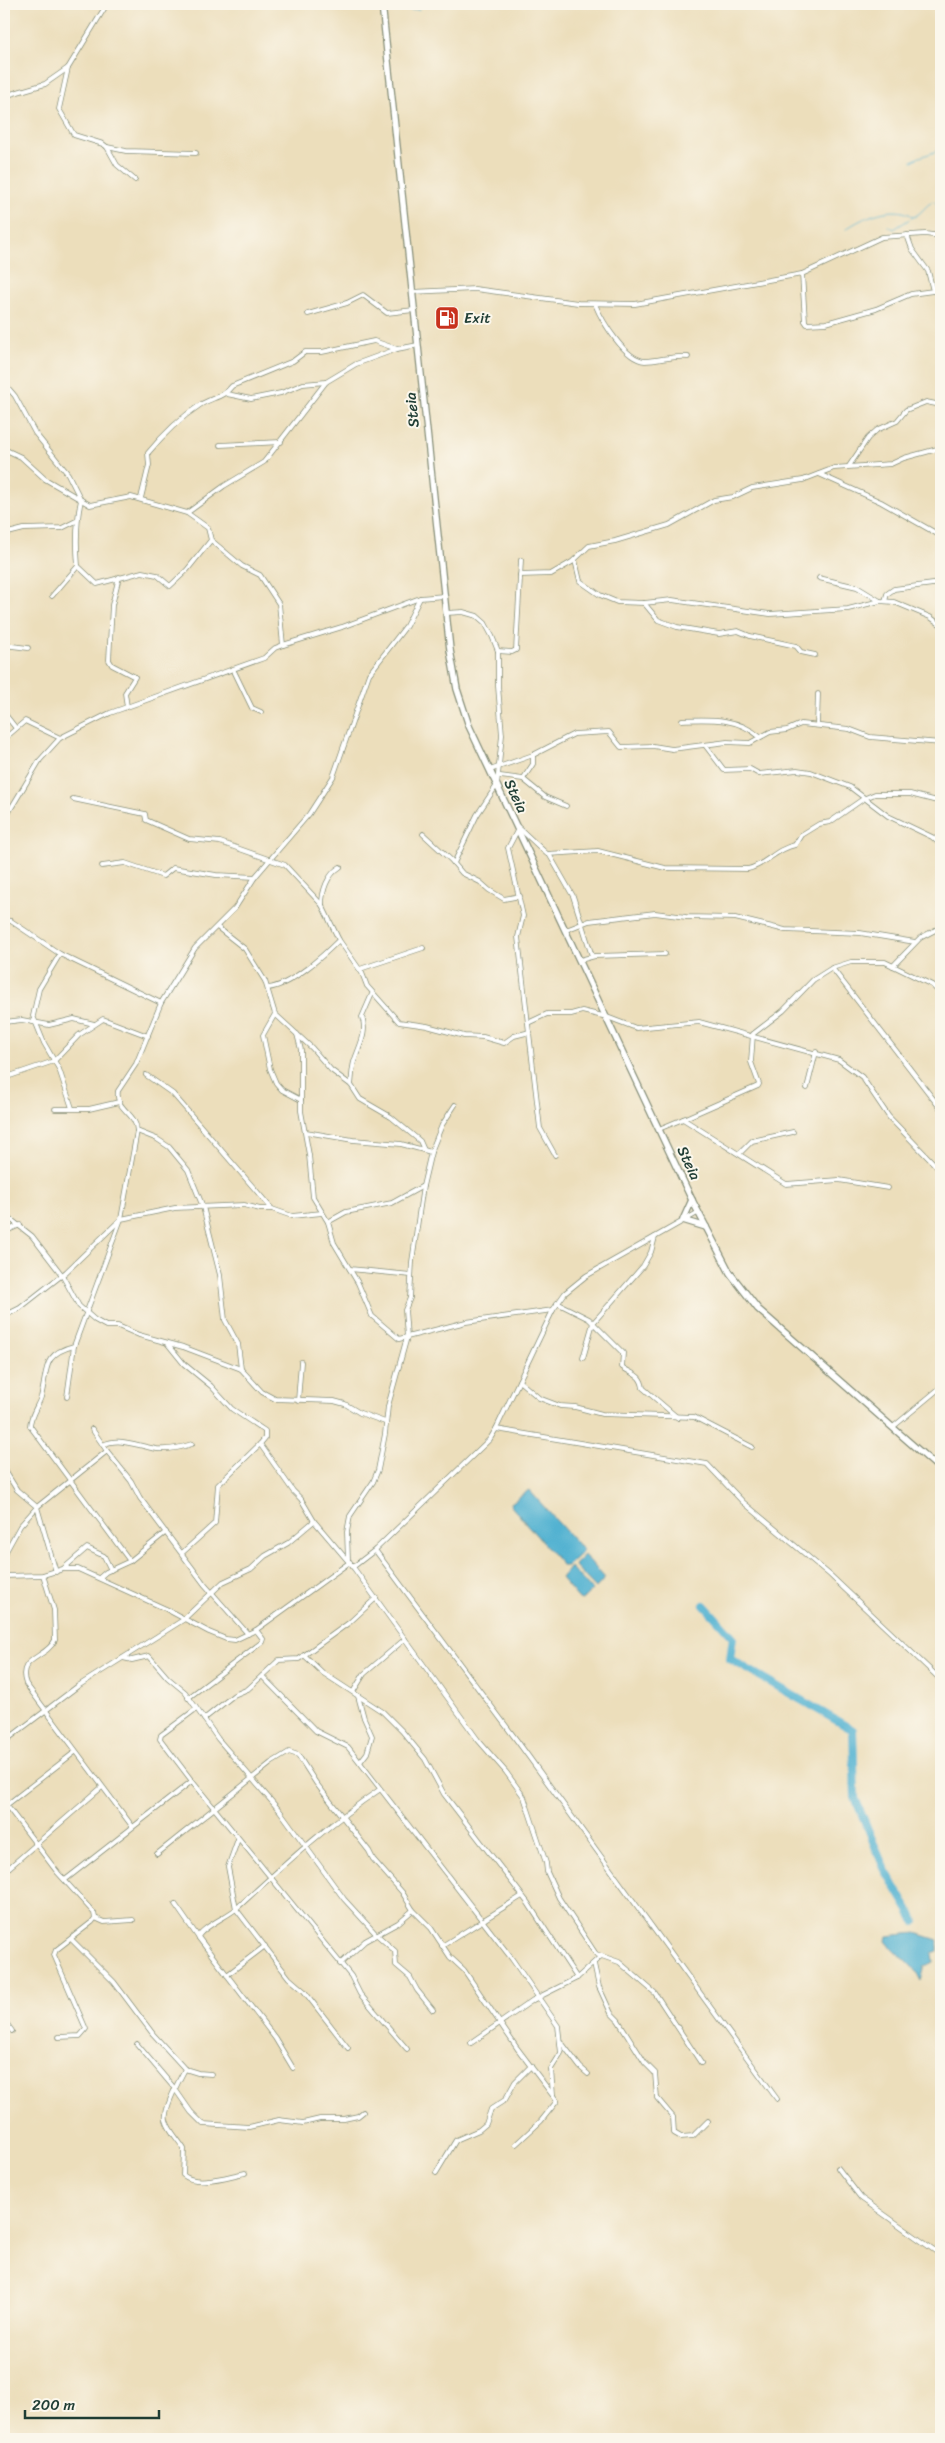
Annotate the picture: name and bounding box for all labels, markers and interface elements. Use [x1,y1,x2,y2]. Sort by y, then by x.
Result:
fuel station icon: Exit [434,305,460,331]
place label: Exit [464,305,491,331]
street label: Steia [397,391,427,429]
street label: Steia [497,774,535,818]
street label: Steia [670,1141,708,1185]
scale bar [25,2388,159,2420]
text: 200 m [32,2392,76,2418]

